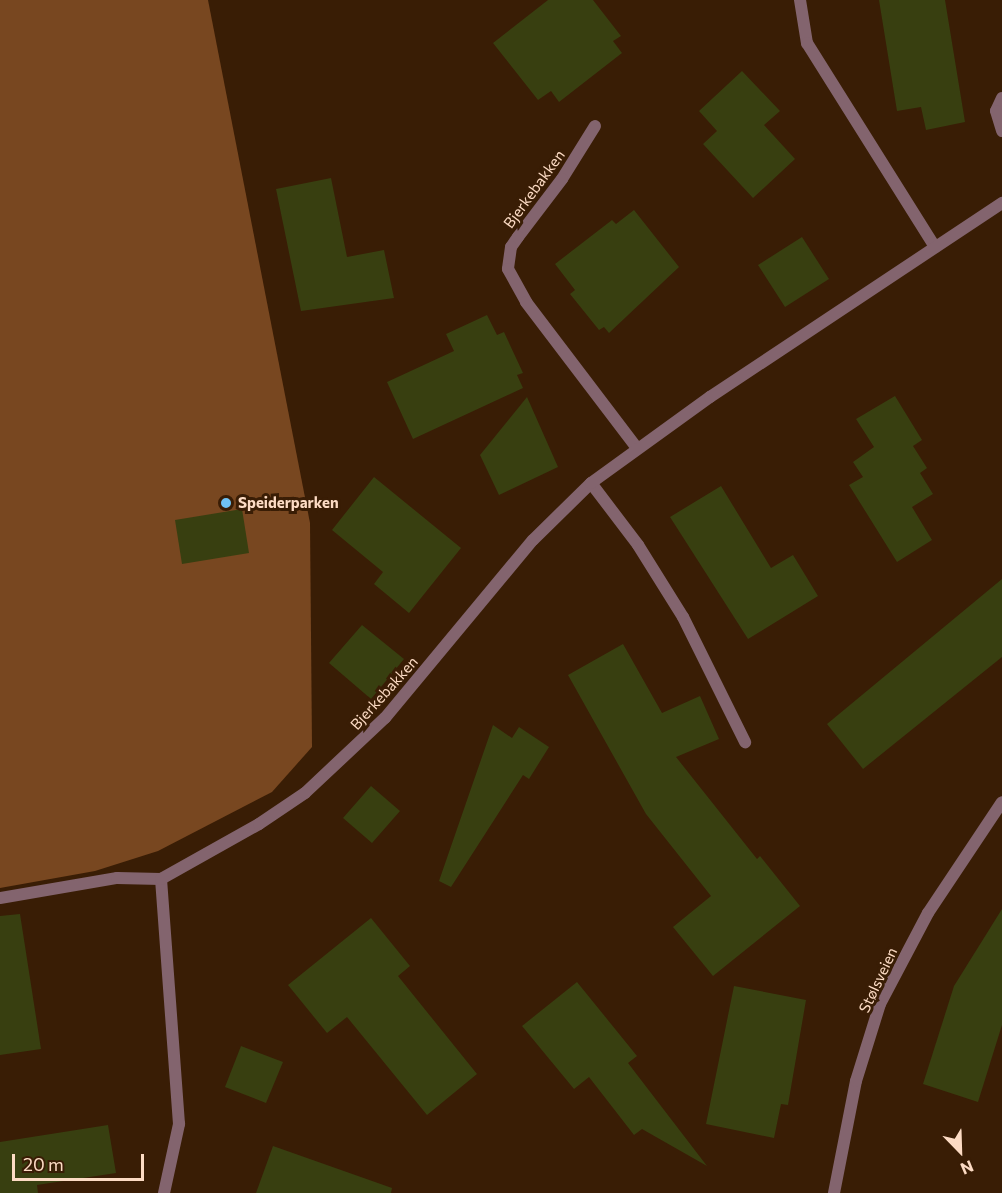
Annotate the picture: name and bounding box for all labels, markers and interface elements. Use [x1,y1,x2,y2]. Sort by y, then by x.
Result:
street label: Bjerkebakken [500,146,568,232]
place label: Speiderparken [238,494,339,512]
marker: Speiderparken [219,496,233,510]
street label: Bjerkebakken [346,653,422,733]
street label: Stølsveien [855,945,901,1015]
north arrow [930,1121,990,1181]
scale bar [15,1142,147,1180]
text: 20 m [23,1153,64,1175]
text: N [958,1157,976,1179]

